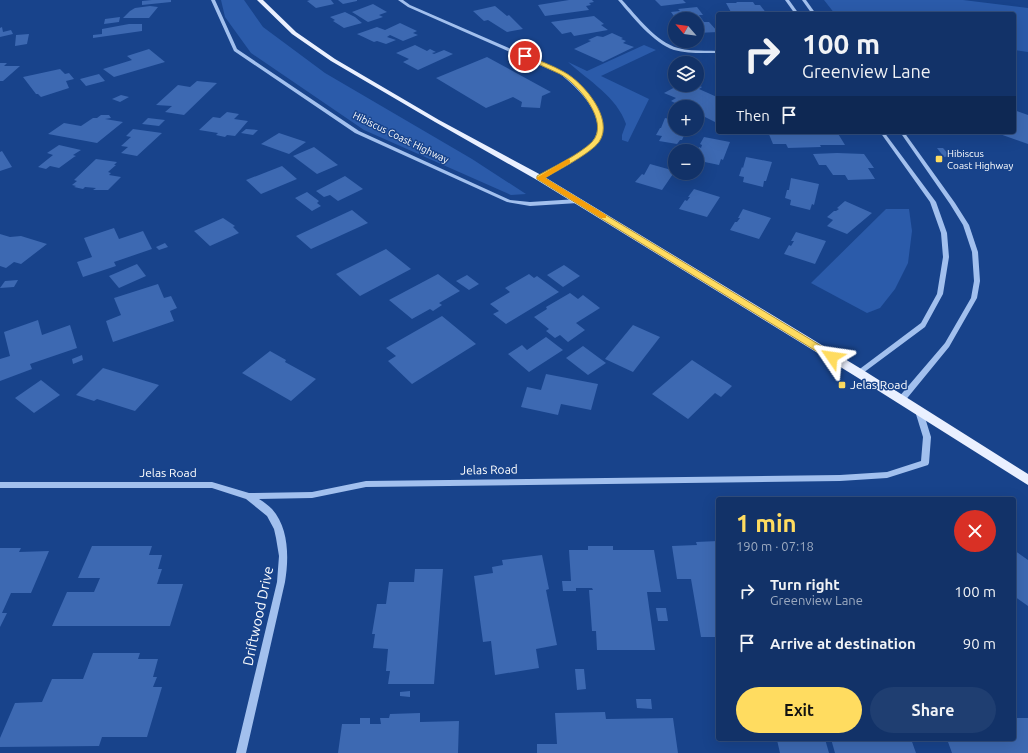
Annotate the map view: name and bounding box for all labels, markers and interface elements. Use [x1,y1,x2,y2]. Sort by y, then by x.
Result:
north arrow [668,12,704,48]
map controls [668,12,704,180]
icon: right [736,28,788,80]
text: 100 m [802,28,880,59]
pin [508,39,542,73]
icon: arrive [514,45,536,67]
button: layers [668,56,704,92]
text: Greenview Lane [802,61,931,81]
button: + [668,100,704,136]
icon: arrive [778,104,800,126]
text: Then [736,107,770,124]
street label: Hibiscus Coast Highway [351,109,451,166]
button: − [668,144,704,180]
place label: Hibiscus Coast Highway [947,148,1013,171]
marker: Hibiscus Coast Highway [934,154,944,164]
position arrow [811,336,853,378]
place label: Jelas Road [850,378,907,391]
marker: Jelas Road [837,380,847,390]
street label: Jelas Road [460,462,518,477]
street label: Jelas Road [139,466,197,479]
text: 1 min [736,510,797,537]
button: close [954,510,996,552]
text: 190 m · 07:18 [736,539,814,553]
street label: Driftwood Drive [240,565,276,667]
text: Turn right [770,576,840,593]
icon: right [736,580,758,602]
text: 100 m [954,583,996,600]
text: Greenview Lane [770,593,863,607]
icon: arrive [736,632,758,654]
text: Arrive at destination [770,635,916,652]
text: 90 m [963,635,996,652]
button: Exit [736,687,862,733]
button: Share [870,687,996,733]

